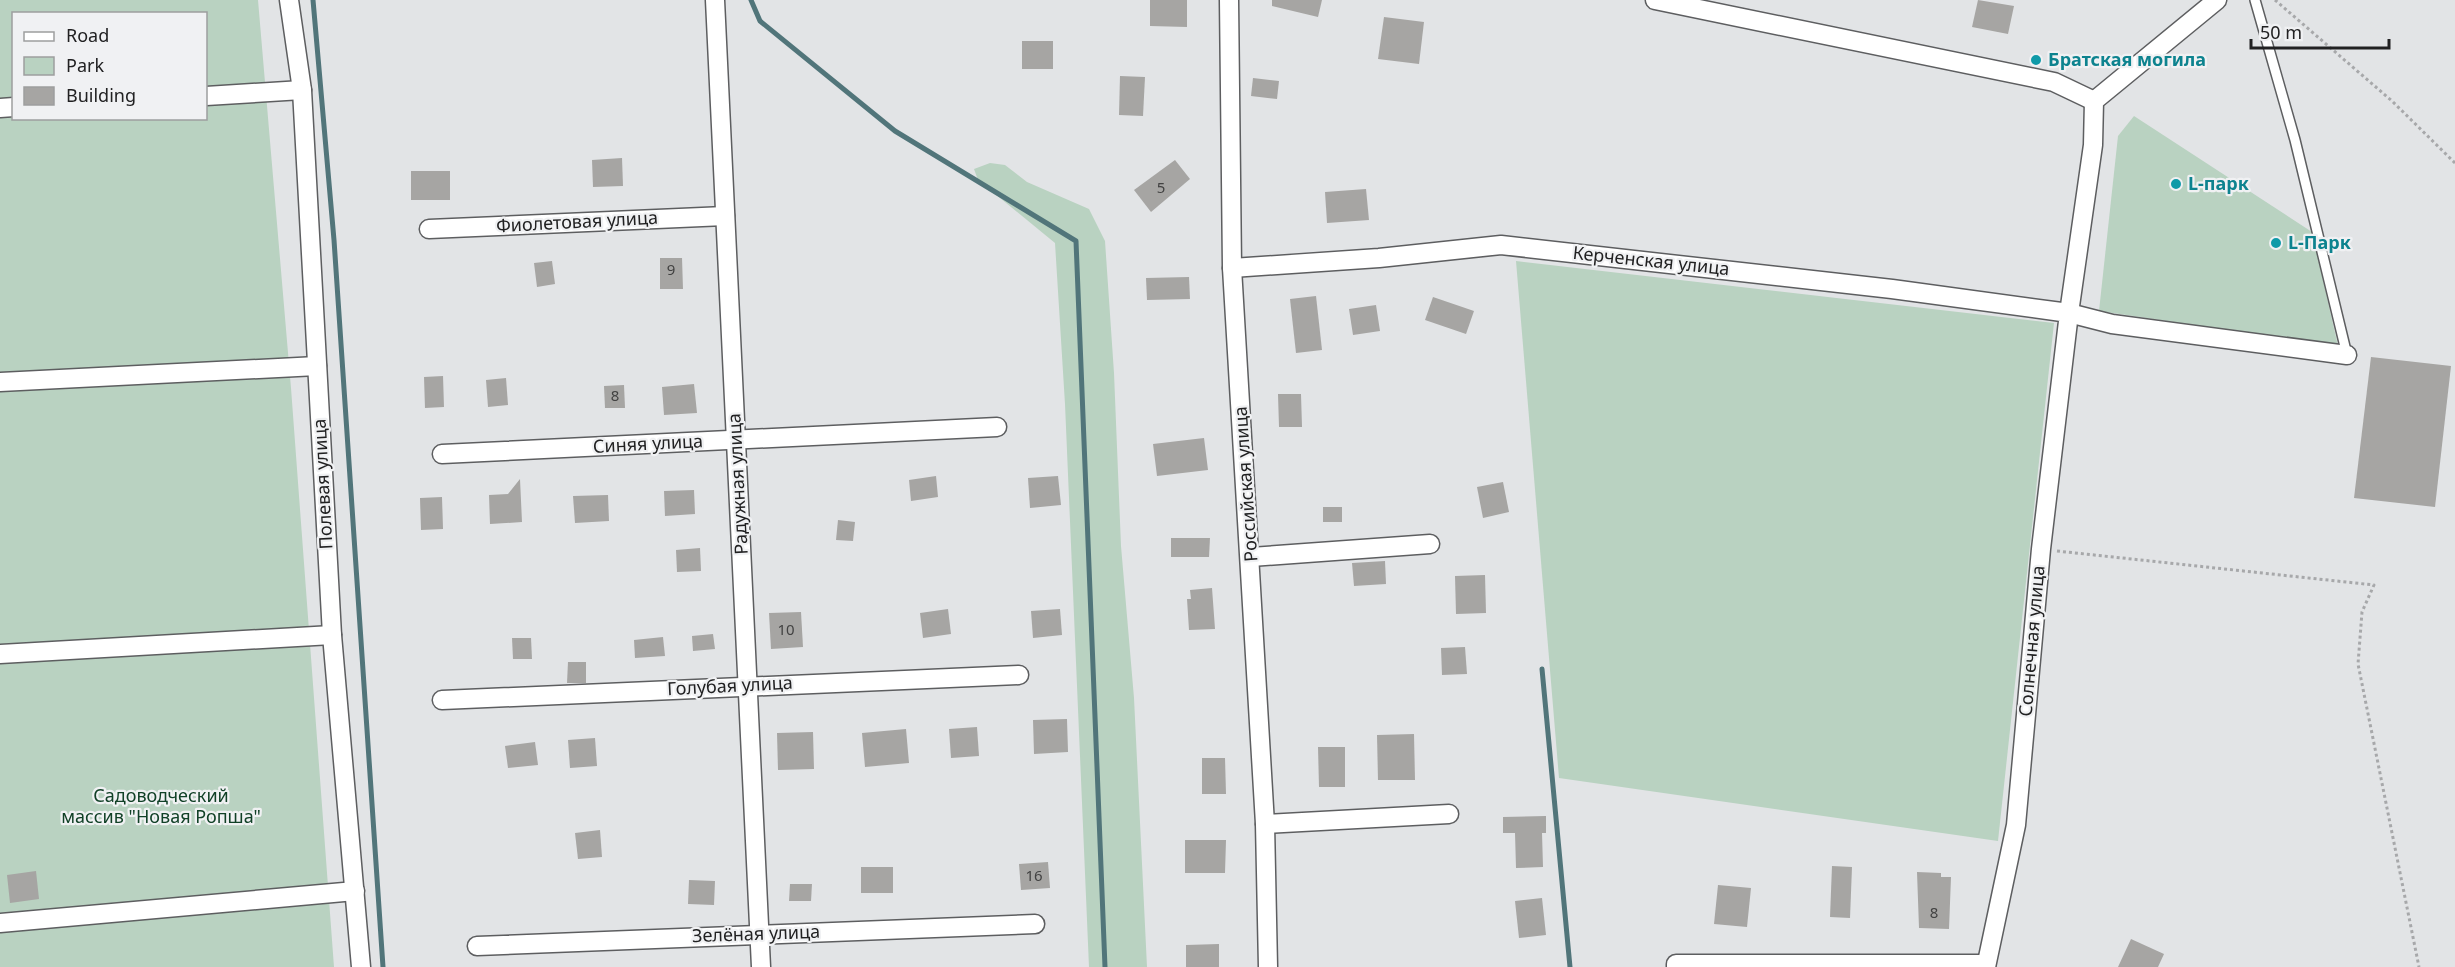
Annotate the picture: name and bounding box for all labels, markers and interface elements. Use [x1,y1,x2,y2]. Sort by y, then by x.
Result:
legend [12,12,207,120]
scale bar [2251,12,2389,50]
text: 50 m [2260,20,2302,44]
text: Road [66,23,109,47]
place label: Братская могила [2048,47,2206,71]
text: Park [66,53,104,77]
marker: Братская могила [2029,53,2043,67]
text: Building [66,83,136,107]
place label: L-парк [2188,171,2249,195]
house number: 5 [1157,177,1165,197]
marker: L-парк [2169,177,2183,191]
street label: Фиолетовая улица [495,205,658,237]
place label: L-Парк [2288,230,2351,254]
marker: L-Парк [2269,236,2283,250]
street label: Керченская улица [1572,240,1731,280]
house number: 9 [667,259,675,279]
house number: 8 [611,385,619,405]
street label: Российская улица [1228,406,1262,562]
street label: Радужная улица [721,413,753,555]
street label: Полевая улица [307,418,337,550]
street label: Синяя улица [592,428,704,458]
street label: Солнечная улица [2012,564,2050,717]
house number: 10 [777,619,795,639]
street label: Голубая улица [667,670,793,700]
park label: Садоводческий массив "Новая Ропша" [61,783,261,828]
house number: 16 [1025,865,1043,885]
house number: 8 [1930,902,1938,922]
street label: Зелёная улица [692,919,820,947]

